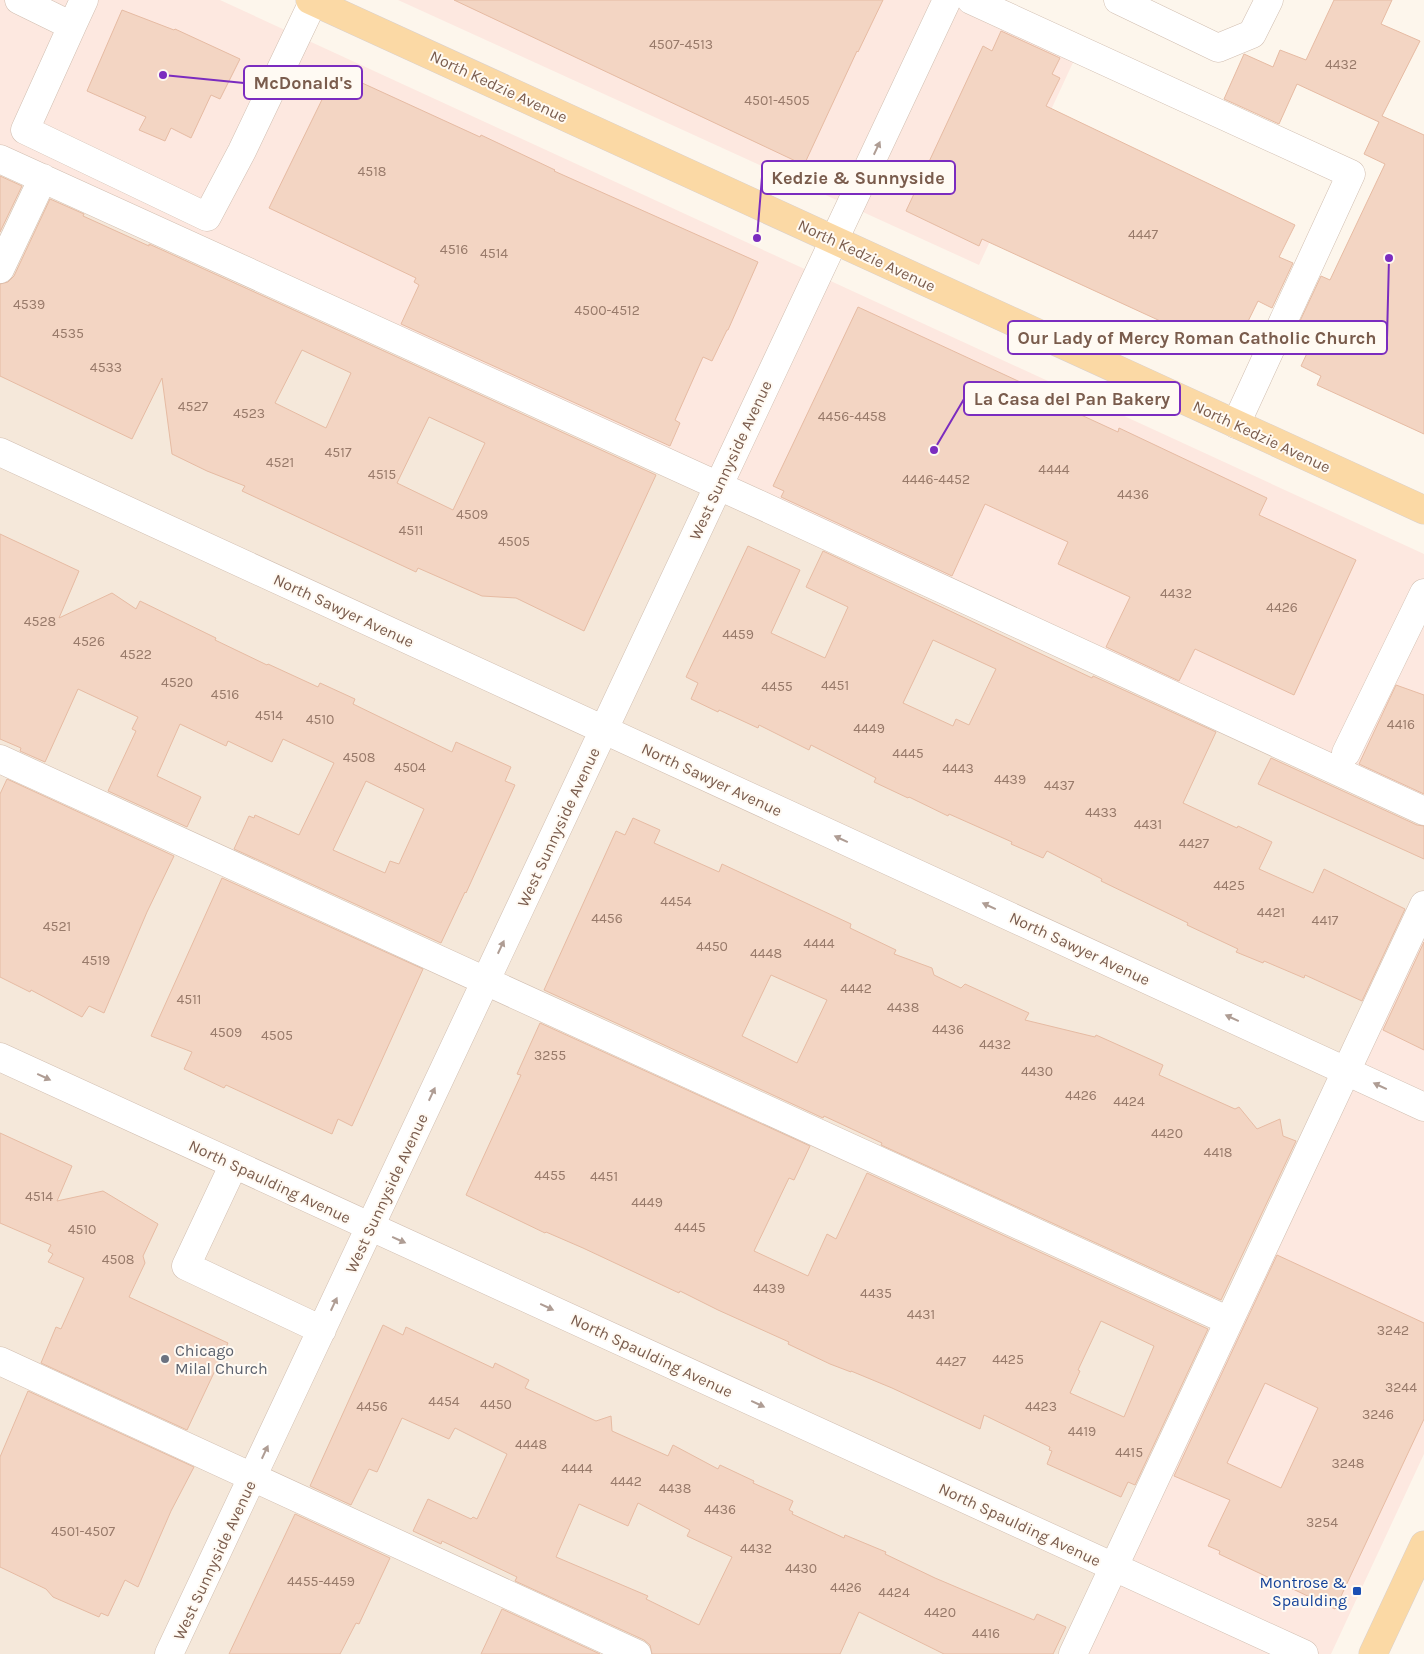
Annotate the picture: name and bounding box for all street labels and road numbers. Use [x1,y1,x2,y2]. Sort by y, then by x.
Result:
street label: North Kedzie Avenue [427,46,571,127]
street label: North Kedzie Avenue [795,215,939,296]
street label: West Sunnyside Avenue [685,377,776,543]
street label: North Kedzie Avenue [1190,396,1334,477]
street label: North Sawyer Avenue [270,570,417,651]
street label: North Sawyer Avenue [638,739,785,820]
street label: West Sunnyside Avenue [513,744,604,910]
street label: North Sawyer Avenue [1006,908,1153,989]
street label: West Sunnyside Avenue [341,1110,432,1276]
street label: North Spaulding Avenue [186,1136,354,1227]
street label: North Spaulding Avenue [568,1310,736,1401]
street label: West Sunnyside Avenue [169,1477,260,1643]
street label: North Spaulding Avenue [936,1479,1104,1570]

